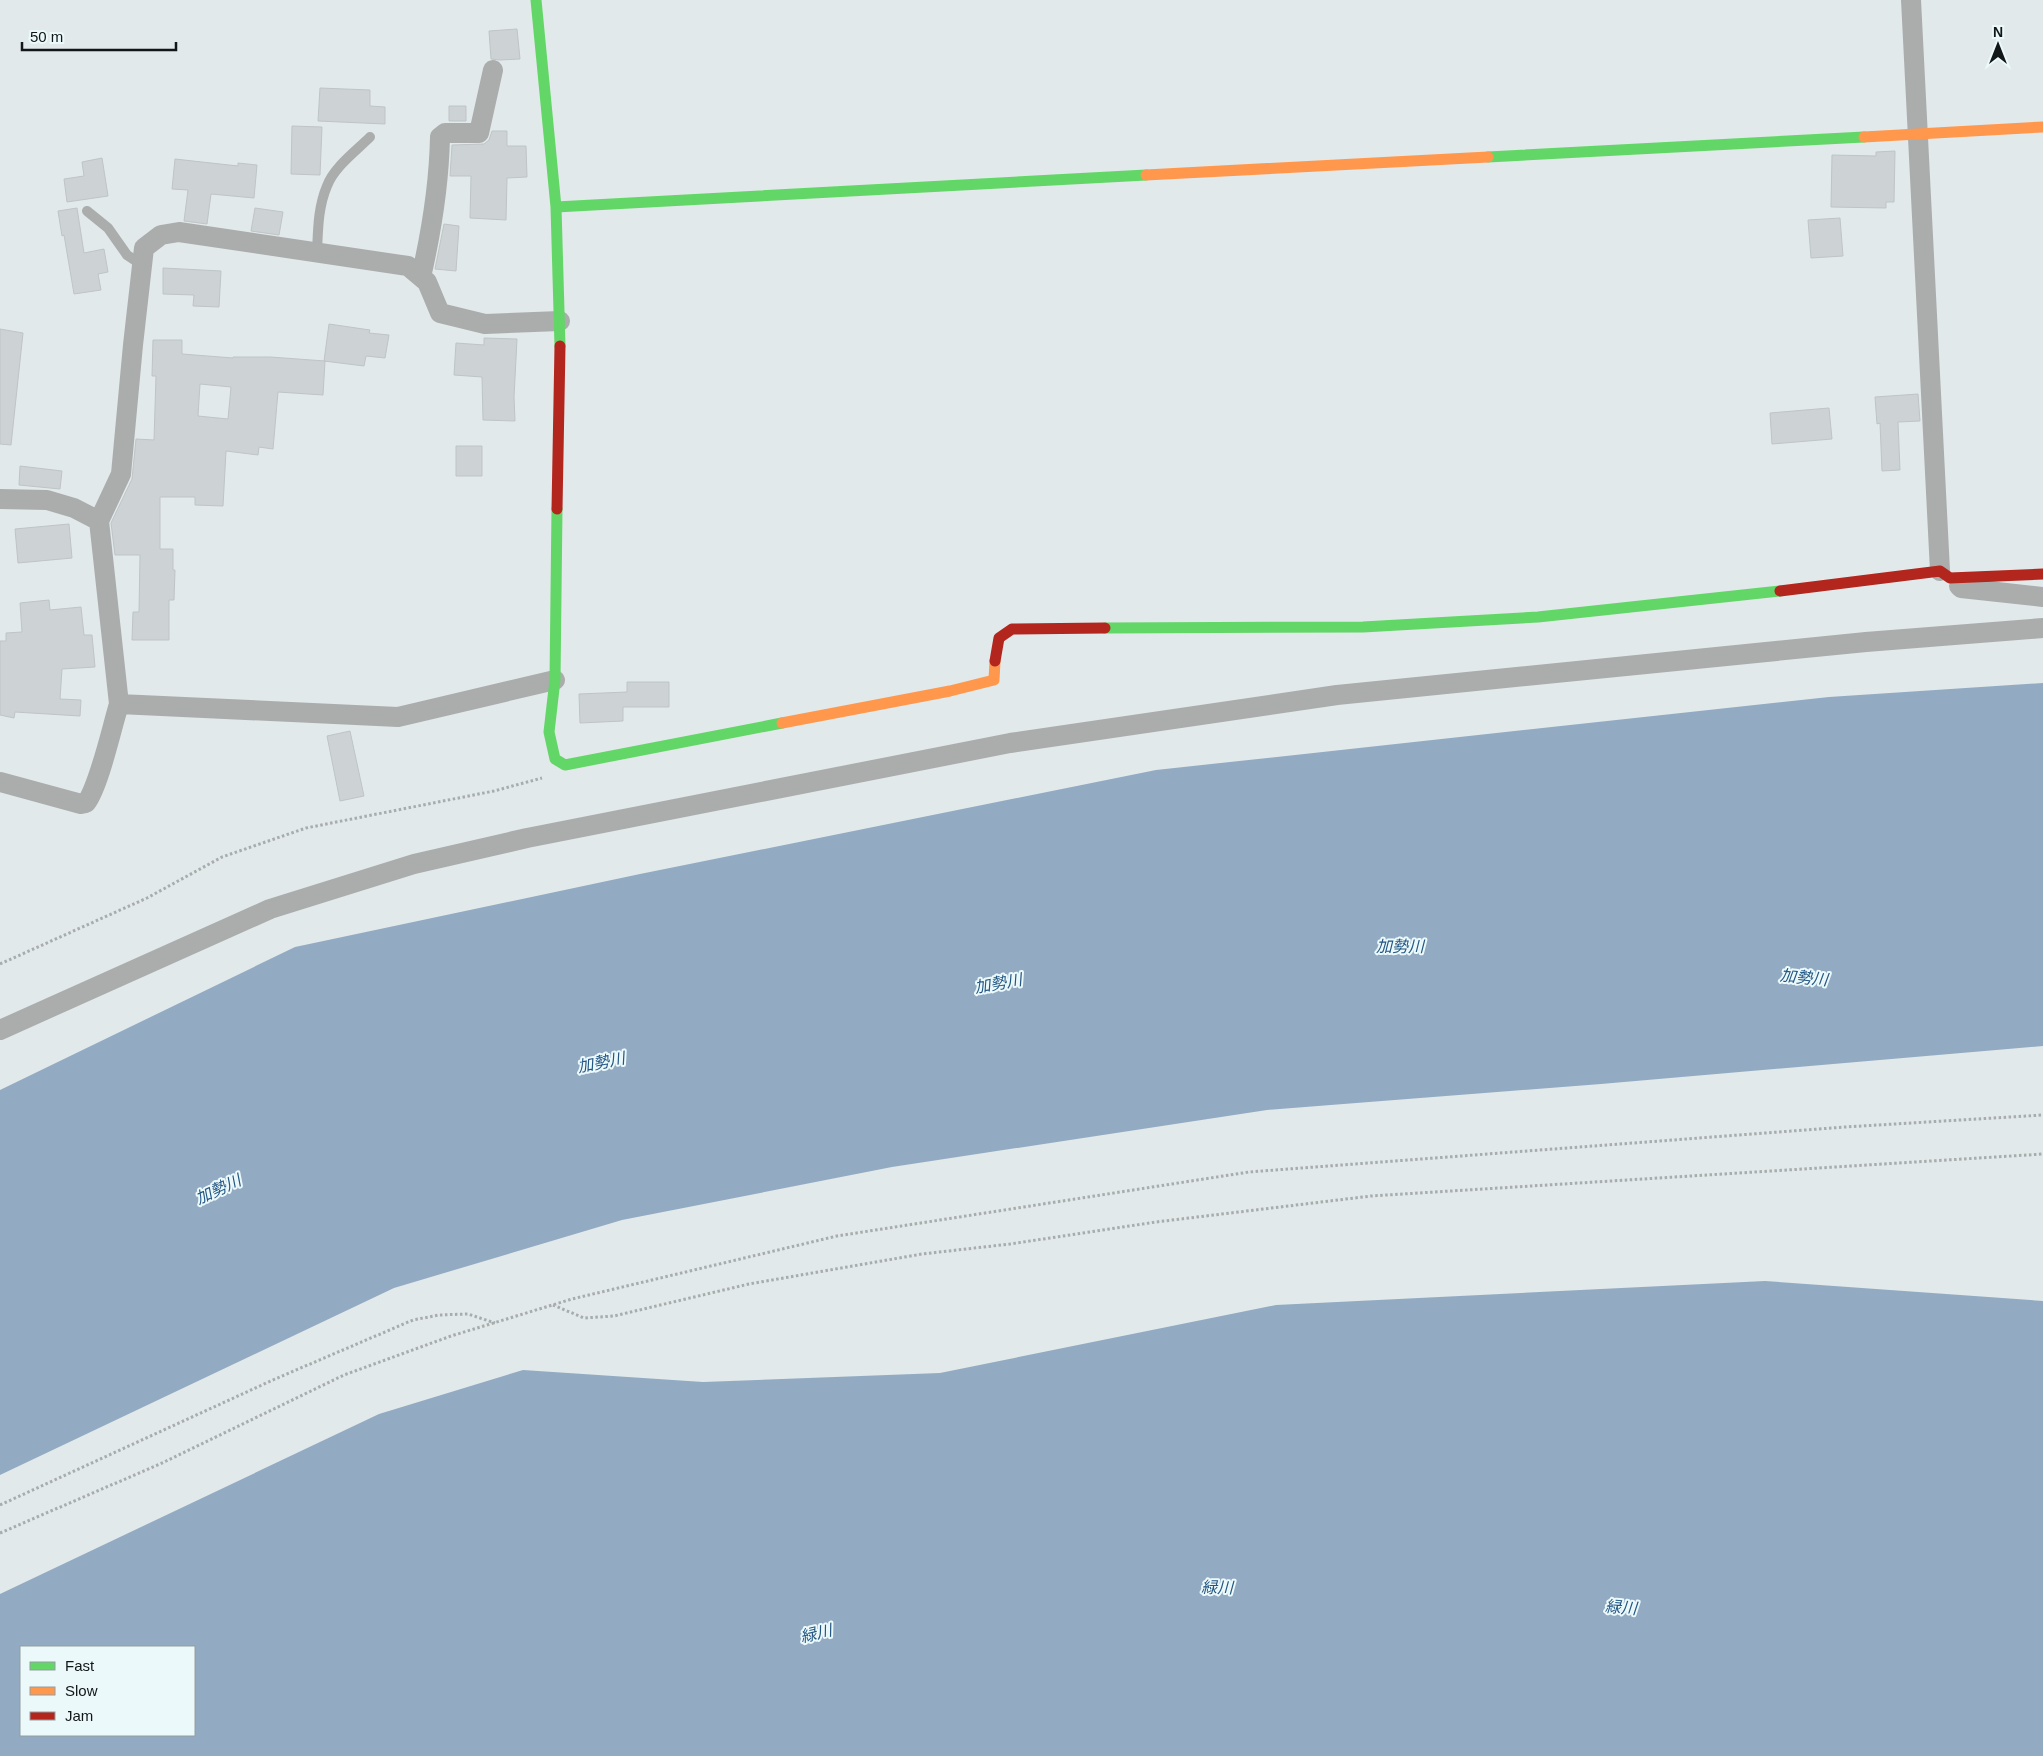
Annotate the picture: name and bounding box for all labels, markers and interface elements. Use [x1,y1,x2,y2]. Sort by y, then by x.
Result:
scale bar [22,20,176,52]
north arrow [1973,20,2023,70]
text: N [1993,24,2003,40]
text: 50 m [30,28,63,45]
water label: 加勢川 [1376,938,1426,955]
water label: 加勢川 [1779,967,1831,989]
water label: 加勢川 [973,971,1025,996]
water label: 加勢川 [576,1049,628,1075]
water label: 加勢川 [193,1171,245,1207]
water label: 緑川 [1201,1579,1235,1596]
water label: 緑川 [1604,1598,1640,1617]
water label: 緑川 [799,1621,836,1645]
legend [20,1646,195,1736]
text: Fast [65,1657,95,1674]
text: Slow [65,1682,98,1699]
text: Jam [65,1707,93,1724]

